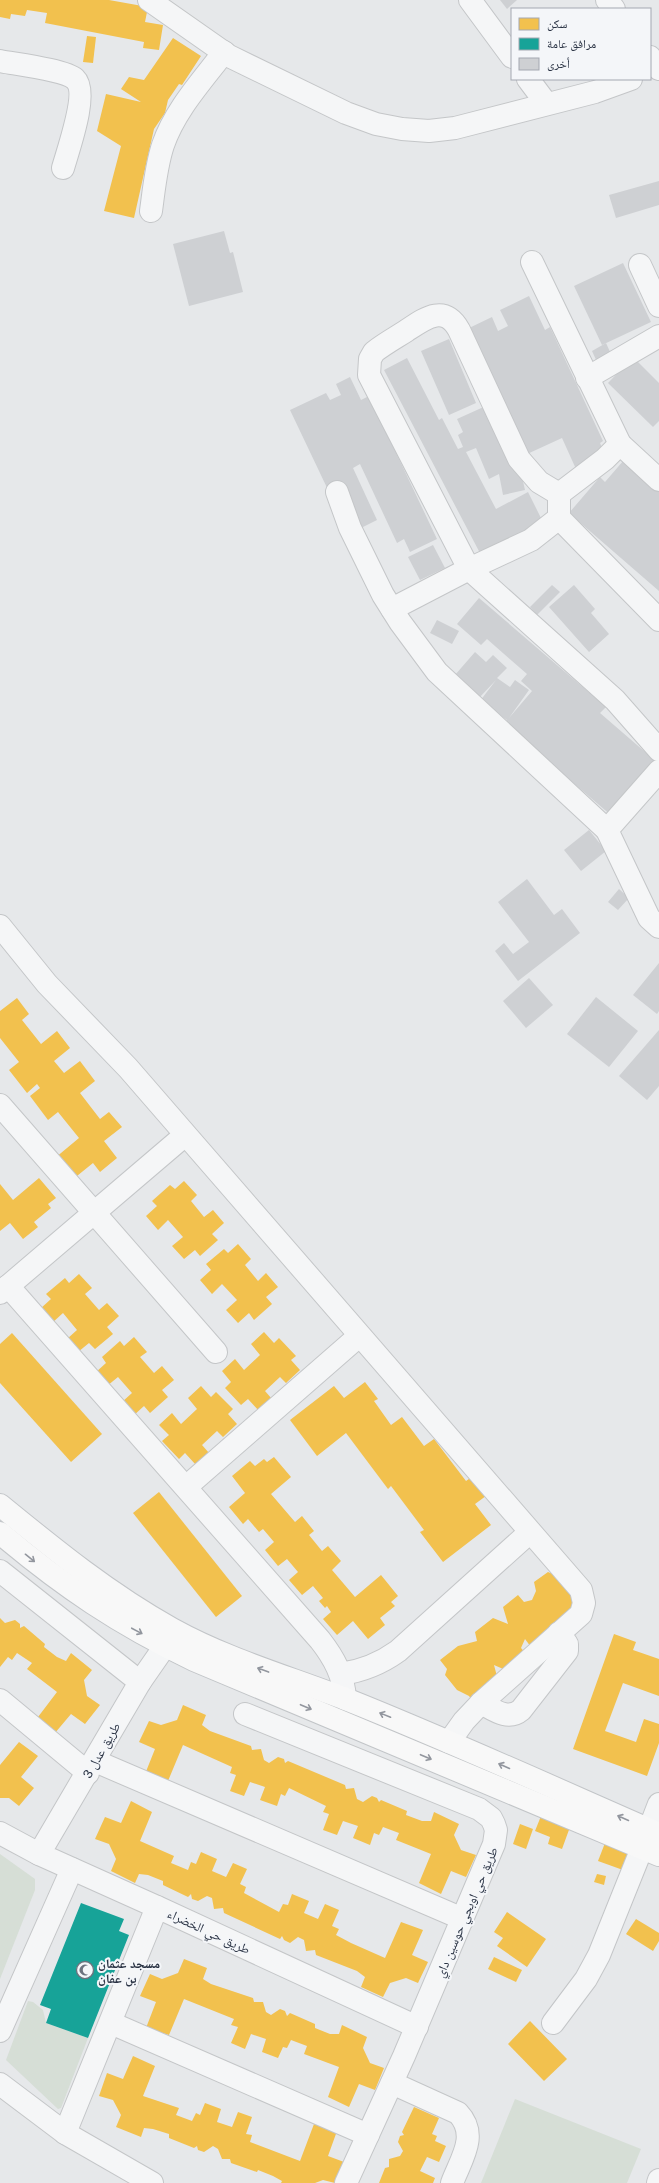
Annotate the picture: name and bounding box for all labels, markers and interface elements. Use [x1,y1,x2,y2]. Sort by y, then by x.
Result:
legend [511,8,651,80]
text: سكن [547,17,568,31]
text: مرافق عامة [547,37,596,51]
text: أخرى [547,57,570,71]
one-way arrow [24,1553,35,1562]
one-way arrow [130,1628,142,1636]
one-way arrow [257,1665,269,1673]
one-way arrow [300,1704,312,1711]
one-way arrow [379,1711,391,1719]
street label: طريق عدل 3 [80,1720,124,1781]
one-way arrow [420,1754,432,1762]
one-way arrow [499,1762,511,1769]
one-way arrow [618,1814,630,1821]
street label: طريق حي اوبجي حوسين داي [432,1845,504,1981]
street label: طريق حي الخضراء [164,1906,253,1960]
place label: مسجد عثمان بن عفان [98,1956,160,1987]
mosque icon: مسجد عثمان بن عفان [75,1960,95,1980]

